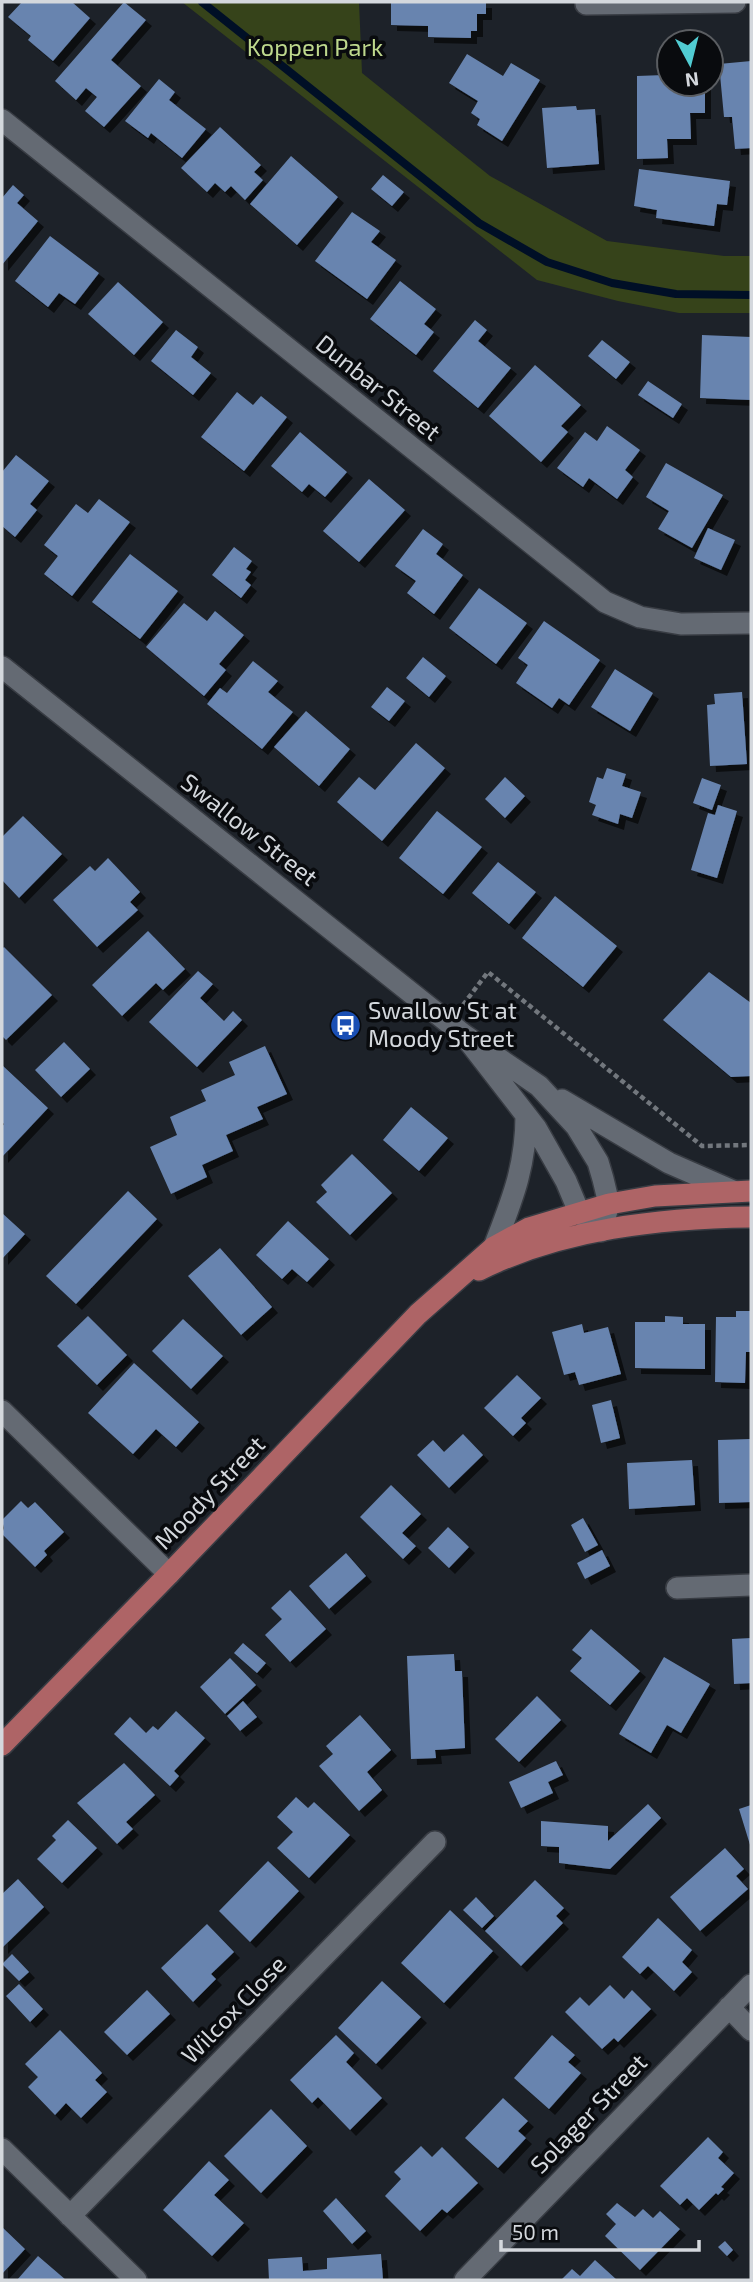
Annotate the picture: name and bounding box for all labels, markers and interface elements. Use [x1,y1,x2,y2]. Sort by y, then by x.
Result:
north arrow [655,28,725,98]
park label: Koppen Park [247,32,383,61]
text: N [684,68,700,93]
street label: Dunbar Street [311,328,447,446]
street label: Swallow Street [176,766,324,891]
place label: Swallow St at Moody Street [368,995,517,1052]
bus stop icon: Swallow St at Moody Street [328,1008,362,1042]
street label: Moody Street [148,1429,270,1555]
street label: Wilcox Close [174,1949,291,2069]
street label: Solager Street [524,2047,652,2179]
scale bar [501,2208,699,2252]
text: 50 m [512,2219,559,2244]

